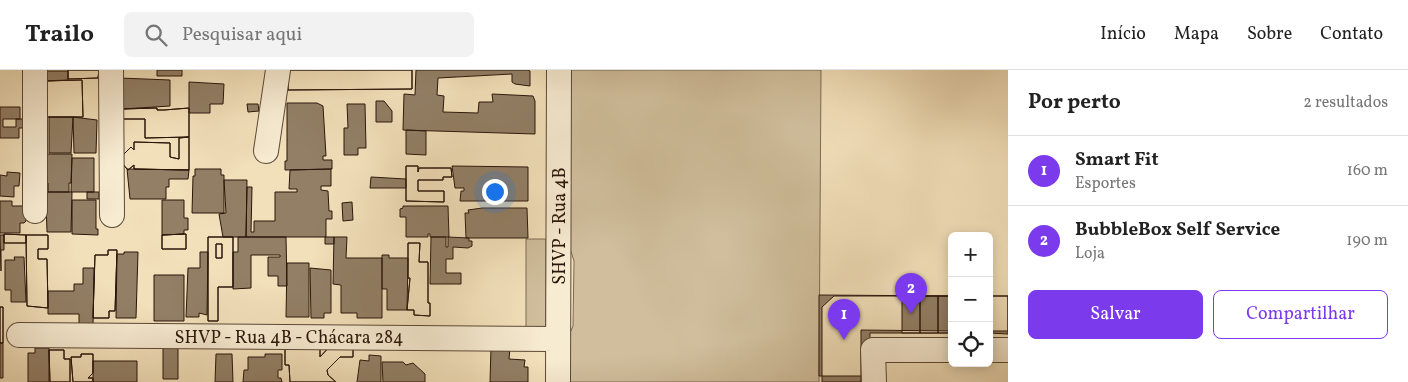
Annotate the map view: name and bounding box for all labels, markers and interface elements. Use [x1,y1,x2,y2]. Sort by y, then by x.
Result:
search box [124,12,474,57]
text: Trailo [25,18,94,52]
icon: search [142,21,170,49]
text: Pesquisar aqui [182,22,302,48]
text: Início [1100,22,1146,47]
text: Mapa [1174,22,1219,47]
text: Sobre [1247,22,1292,47]
text: Contato [1320,22,1383,47]
text: Por perto [1028,88,1121,117]
text: 2 resultados [1303,92,1388,114]
text: Smart Fit [1075,147,1159,173]
text: 1 [1041,160,1047,182]
text: 160 m [1347,160,1388,182]
street label: SHVP - Rua 4B [548,167,573,285]
text: Esportes [1075,173,1136,195]
your location [482,179,508,205]
text: BubbleBox Self Service [1075,217,1280,243]
text: 2 [1040,230,1048,252]
text: 190 m [1346,230,1388,252]
map controls [948,232,993,367]
button: + [948,232,993,277]
text: Loja [1075,243,1105,265]
pin: 2 [895,273,927,314]
button: − [948,277,993,322]
button: Salvar [1028,290,1203,339]
button: Compartilhar [1213,290,1388,339]
pin: 1 [828,299,860,340]
button: locate [948,322,993,367]
street label: SHVP - Rua 4B - Chácara 284 [175,326,403,351]

